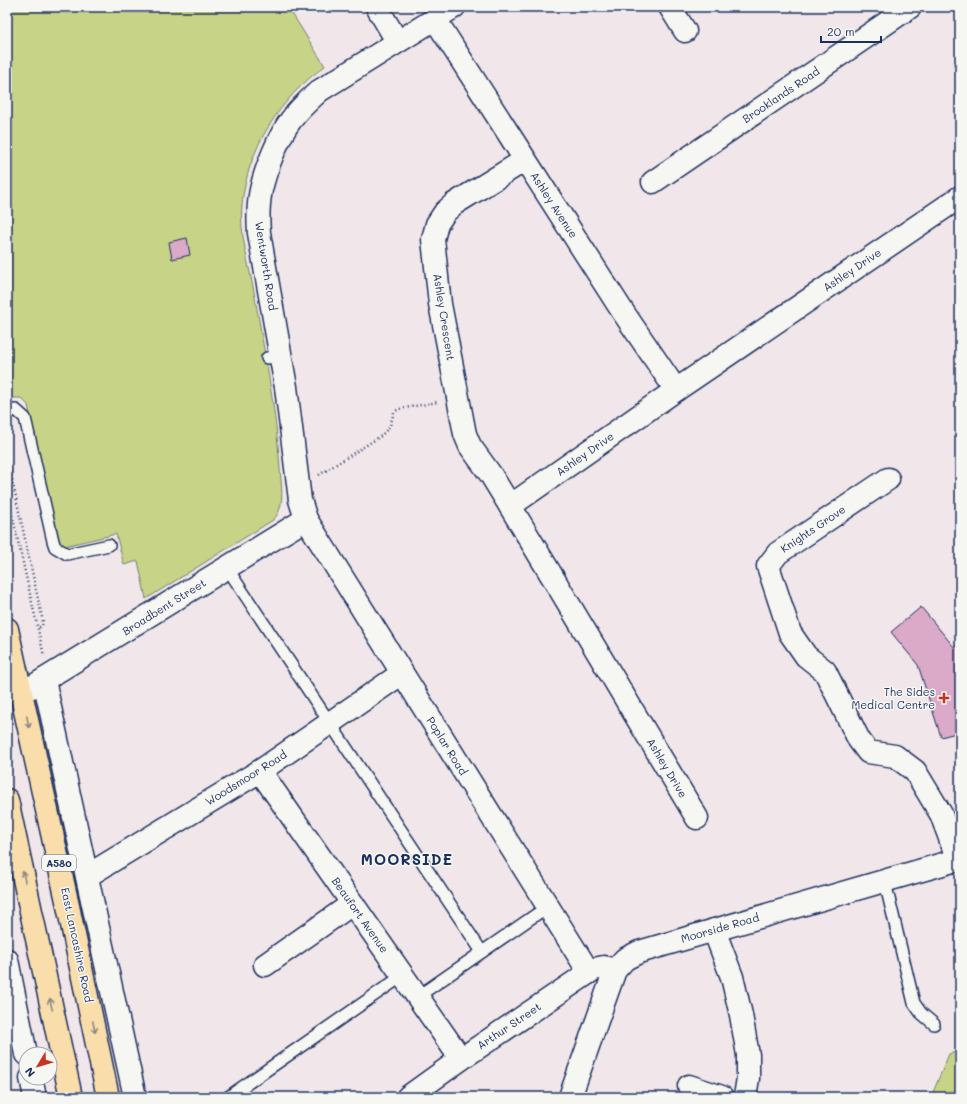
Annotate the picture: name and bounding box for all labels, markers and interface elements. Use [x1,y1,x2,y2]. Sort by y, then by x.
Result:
scale bar [821,18,881,44]
text: 20 m [827,23,855,39]
street label: Brooklands Road [739,63,822,126]
street label: Ashley Avenue [527,169,582,241]
street label: Wentworth Road [252,220,281,312]
street label: Ashley Drive [820,245,884,295]
street label: Ashley Crescent [430,272,459,362]
street label: Ashley Drive [553,428,617,479]
street label: Knights Grove [777,501,848,556]
street label: Broadbent Street [119,575,209,638]
place label: The Sides Medical Centre [852,684,935,712]
marker: The Sides Medical Centre [938,692,950,704]
street label: Poplar Road [424,714,471,778]
one-way arrow [25,715,33,728]
street label: Ashley Drive [644,735,691,801]
street label: Woodsmoor Road [202,746,289,809]
district label: MOORSIDE [361,849,453,869]
road number: A580 [42,855,76,871]
one-way arrow [19,871,27,884]
street label: Beaufort Avenue [329,874,392,956]
street label: East Lancashire Road [58,886,97,1004]
street label: Moorside Road [679,909,761,946]
one-way arrow [47,998,55,1011]
street label: Arthur Street [474,999,544,1053]
one-way arrow [90,1020,98,1033]
north arrow [18,1046,58,1086]
text: N [21,1065,38,1080]

